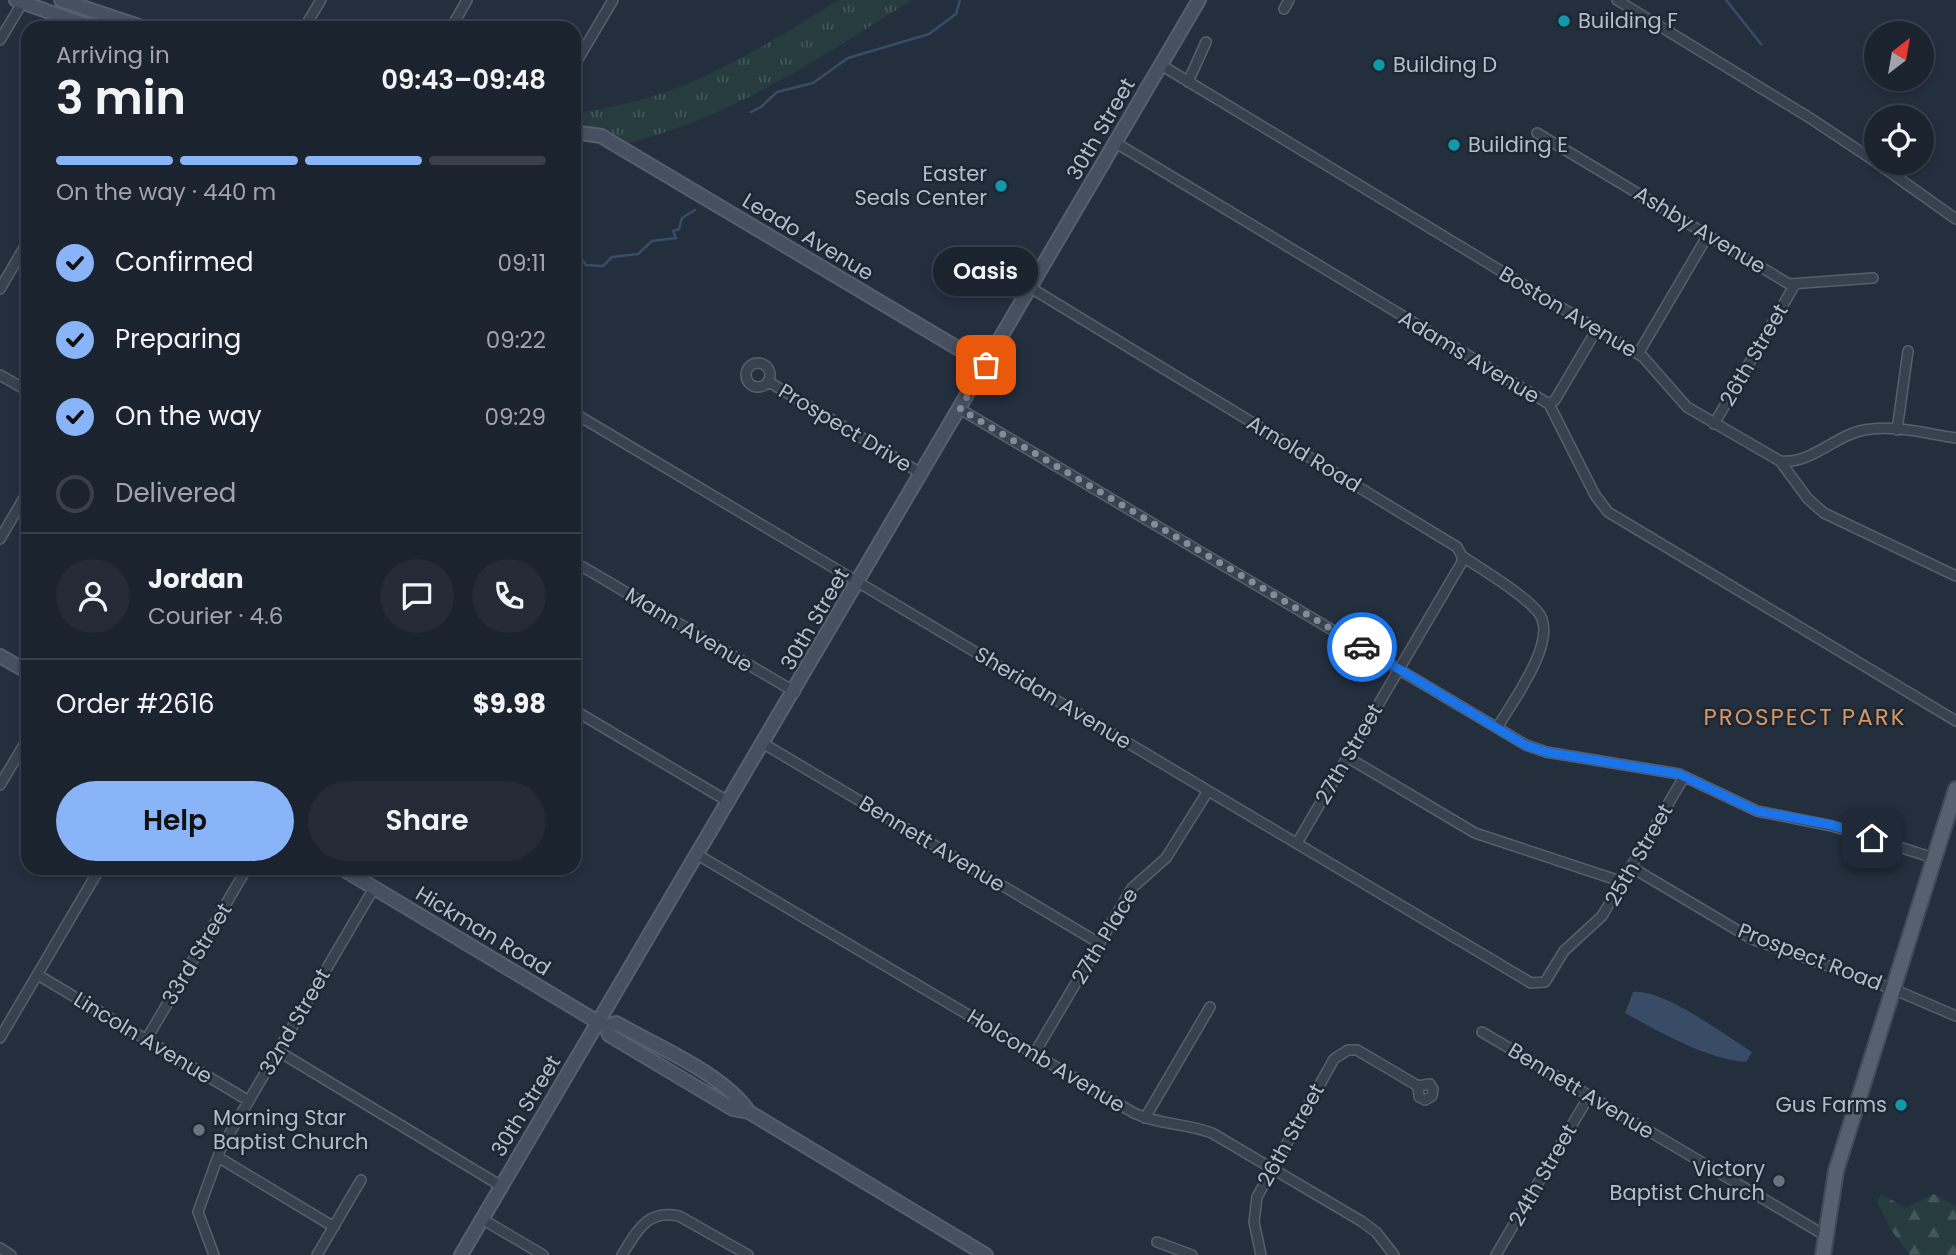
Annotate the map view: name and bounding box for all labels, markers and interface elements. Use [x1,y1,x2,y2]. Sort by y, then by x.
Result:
place label: Building F [1578,6,1678,35]
marker: Building F [1556,13,1572,29]
north arrow [1864,21,1934,91]
map controls [1864,21,1934,175]
text: Arriving in [56,39,170,71]
place label: Building D [1393,50,1497,79]
marker: Building D [1371,57,1387,73]
text: 09:43–09:48 [381,62,546,98]
text: 3 min [56,66,186,130]
street label: 30th Street [1060,72,1142,185]
button: locate [1864,105,1934,175]
place label: Building E [1468,130,1568,159]
marker: Building E [1446,137,1462,153]
place label: Easter Seals Center [855,159,987,212]
text: On the way · 440 m [56,176,276,208]
marker: Easter Seals Center [993,178,1009,194]
street label: Ashby Avenue [1629,179,1772,280]
street label: Leado Avenue [737,186,879,287]
icon: check [56,244,94,282]
text: Confirmed [115,244,253,280]
callout: Oasis [934,246,1038,295]
text: 09:11 [497,247,546,279]
text: Oasis [953,255,1018,287]
street label: Boston Avenue [1494,259,1643,364]
street label: 26th Street [1713,298,1795,411]
street label: Adams Avenue [1393,303,1545,410]
icon: check [56,321,94,359]
text: Preparing [115,321,241,357]
text: 09:22 [486,324,546,356]
pin [956,335,1016,395]
icon: bag [967,346,1005,384]
street label: Prospect Drive [773,376,917,479]
icon: check [56,398,94,436]
text: On the way [115,398,262,434]
text: 09:29 [484,401,546,433]
street label: Arnold Road [1242,408,1367,499]
text: Delivered [115,475,236,511]
button: person [56,559,130,633]
button: chat [380,559,454,633]
button: phone [472,559,546,633]
text: Jordan [148,561,244,597]
street label: 30th Street [774,562,856,675]
street label: Mann Avenue [620,580,758,679]
text: Courier · 4.6 [148,600,283,632]
courier [1327,612,1397,682]
icon: car [1343,628,1381,666]
street label: Sheridan Avenue [969,639,1137,756]
text: Order #2616 [56,686,215,722]
text: $9.98 [473,686,546,722]
street label: 27th Street [1308,698,1389,809]
district label: PROSPECT PARK [1704,701,1906,733]
button: Help [56,781,294,861]
button: Share [308,781,546,861]
street label: Bennett Avenue [854,789,1011,899]
street label: 25th Street [1598,798,1679,911]
pin [1842,808,1902,868]
icon: home [1853,819,1891,857]
street label: Hickman Road [410,879,556,982]
street label: 27th Place [1064,882,1145,989]
street label: 33rd Street [155,897,238,1010]
street label: Prospect Road [1734,916,1886,997]
street label: 32nd Street [252,963,337,1081]
street label: Lincoln Avenue [69,985,218,1090]
street label: Holcomb Avenue [962,1002,1131,1119]
street label: Bennett Avenue [1503,1036,1660,1146]
street label: 30th Street [484,1050,567,1162]
street label: 26th Street [1250,1078,1331,1191]
place label: Gus Farms [1775,1090,1887,1119]
marker: Gus Farms [1893,1097,1909,1113]
place label: Morning Star Baptist Church [213,1103,368,1156]
street label: 24th Street [1502,1118,1583,1231]
marker: Morning Star Baptist Church [191,1122,207,1138]
place label: Victory Baptist Church [1610,1154,1765,1207]
marker: Victory Baptist Church [1771,1173,1787,1189]

